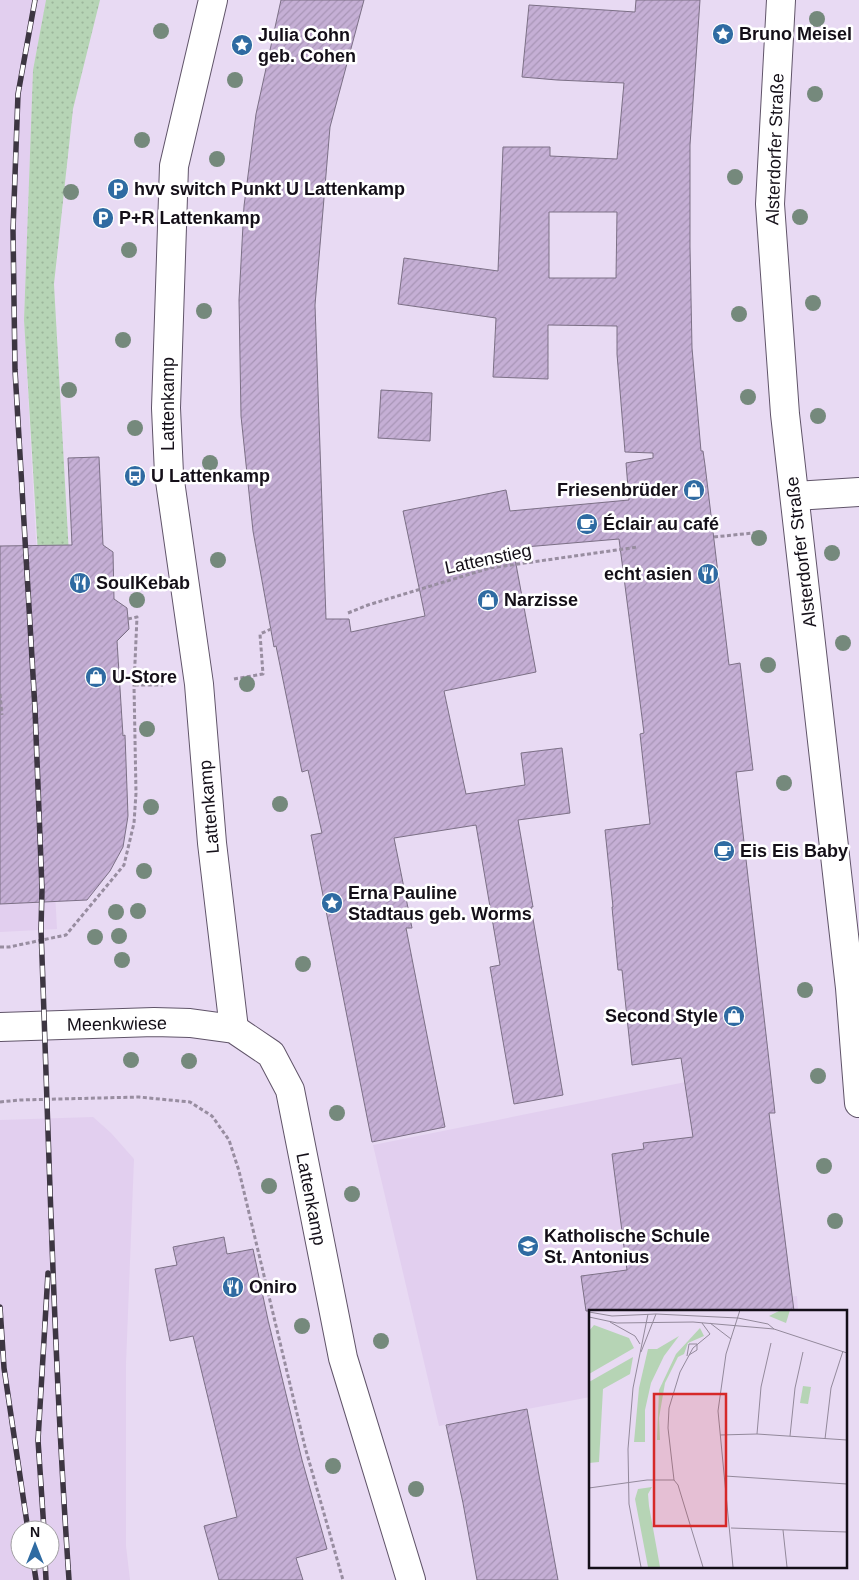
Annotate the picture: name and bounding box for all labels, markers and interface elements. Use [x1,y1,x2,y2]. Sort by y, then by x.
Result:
place icon: Bruno Meisel [711,22,735,46]
place label: Bruno Meisel [739,24,852,44]
place label: Julia Cohn geb. Cohen [258,25,356,66]
place icon: Julia Cohn geb. Cohen [230,33,254,57]
street label: Alsterdorfer Straße [762,73,788,225]
parking icon: hvv switch Punkt U Lattenkamp [106,177,130,201]
place label: hvv switch Punkt U Lattenkamp [134,179,405,199]
parking icon: P+R Lattenkamp [91,206,115,230]
place label: P+R Lattenkamp [119,208,261,228]
street label: Lattenkamp [158,357,178,451]
bus stop icon: U Lattenkamp [123,464,147,488]
place label: U Lattenkamp [151,466,270,486]
street label: Alsterdorfer Straße [782,475,820,629]
shop icon: Friesenbrüder [682,478,706,502]
place label: Friesenbrüder [557,480,678,500]
cafe icon: Éclair au café [575,512,599,536]
place label: Éclair au café [603,513,719,534]
street label: Lattenstieg [443,540,533,578]
restaurant icon: echt asien [696,562,720,586]
place label: echt asien [604,564,692,584]
restaurant icon: SoulKebab [68,571,92,595]
place label: SoulKebab [96,573,190,593]
shop icon: Narzisse [476,588,500,612]
place label: Narzisse [504,590,578,610]
shop icon: U-Store [84,665,108,689]
place label: U-Store [112,667,177,687]
street label: Lattenkamp [195,759,223,855]
cafe icon: Eis Eis Baby [712,839,736,863]
place label: Eis Eis Baby [740,841,848,861]
place label: Erna Pauline Stadtaus geb. Worms [348,883,532,924]
place icon: Erna Pauline Stadtaus geb. Worms [320,891,344,915]
shop icon: Second Style [722,1004,746,1028]
place label: Second Style [605,1006,718,1026]
street label: Meenkwiese [67,1013,167,1035]
street label: Lattenkamp [292,1151,330,1247]
place label: Katholische Schule St. Antonius [544,1226,710,1267]
school or university icon: Katholische Schule St. Antonius [516,1234,540,1258]
restaurant icon: Oniro [221,1275,245,1299]
place label: Oniro [249,1277,297,1297]
inset map [589,1310,846,1568]
north arrow [10,1520,60,1570]
text: N [30,1524,40,1540]

